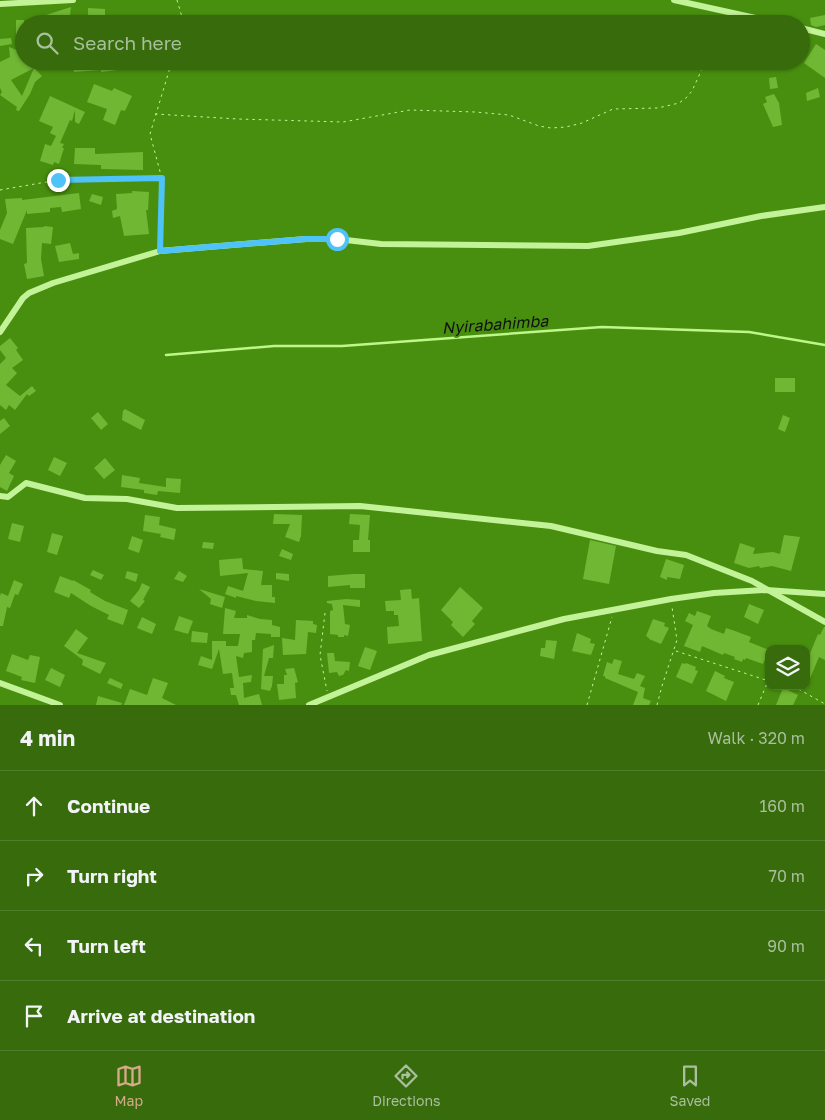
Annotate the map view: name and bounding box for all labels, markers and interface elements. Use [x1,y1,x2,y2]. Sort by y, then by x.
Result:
search box [15,15,810,70]
icon: search [33,29,61,57]
text: Search here [73,31,182,54]
route end [47,169,70,192]
route start [326,228,349,251]
water label: Nyirabahimba [441,310,550,338]
map controls [765,645,810,690]
button: layers [765,645,810,690]
text: 4 min [20,725,75,751]
text: Walk · 320 m [708,728,805,748]
icon: ahead [20,792,48,820]
text: Continue [67,794,150,817]
text: 160 m [759,796,805,816]
icon: right [20,862,48,890]
text: Turn right [67,864,157,887]
text: 70 m [768,866,805,886]
icon: left [20,932,48,960]
text: Turn left [67,934,146,957]
text: 90 m [767,936,805,956]
icon: arrive [20,1002,48,1030]
text: Arrive at destination [67,1004,255,1027]
tab: Map [115,1062,143,1109]
tab: Directions [372,1062,441,1109]
tab: Saved [670,1062,710,1109]

